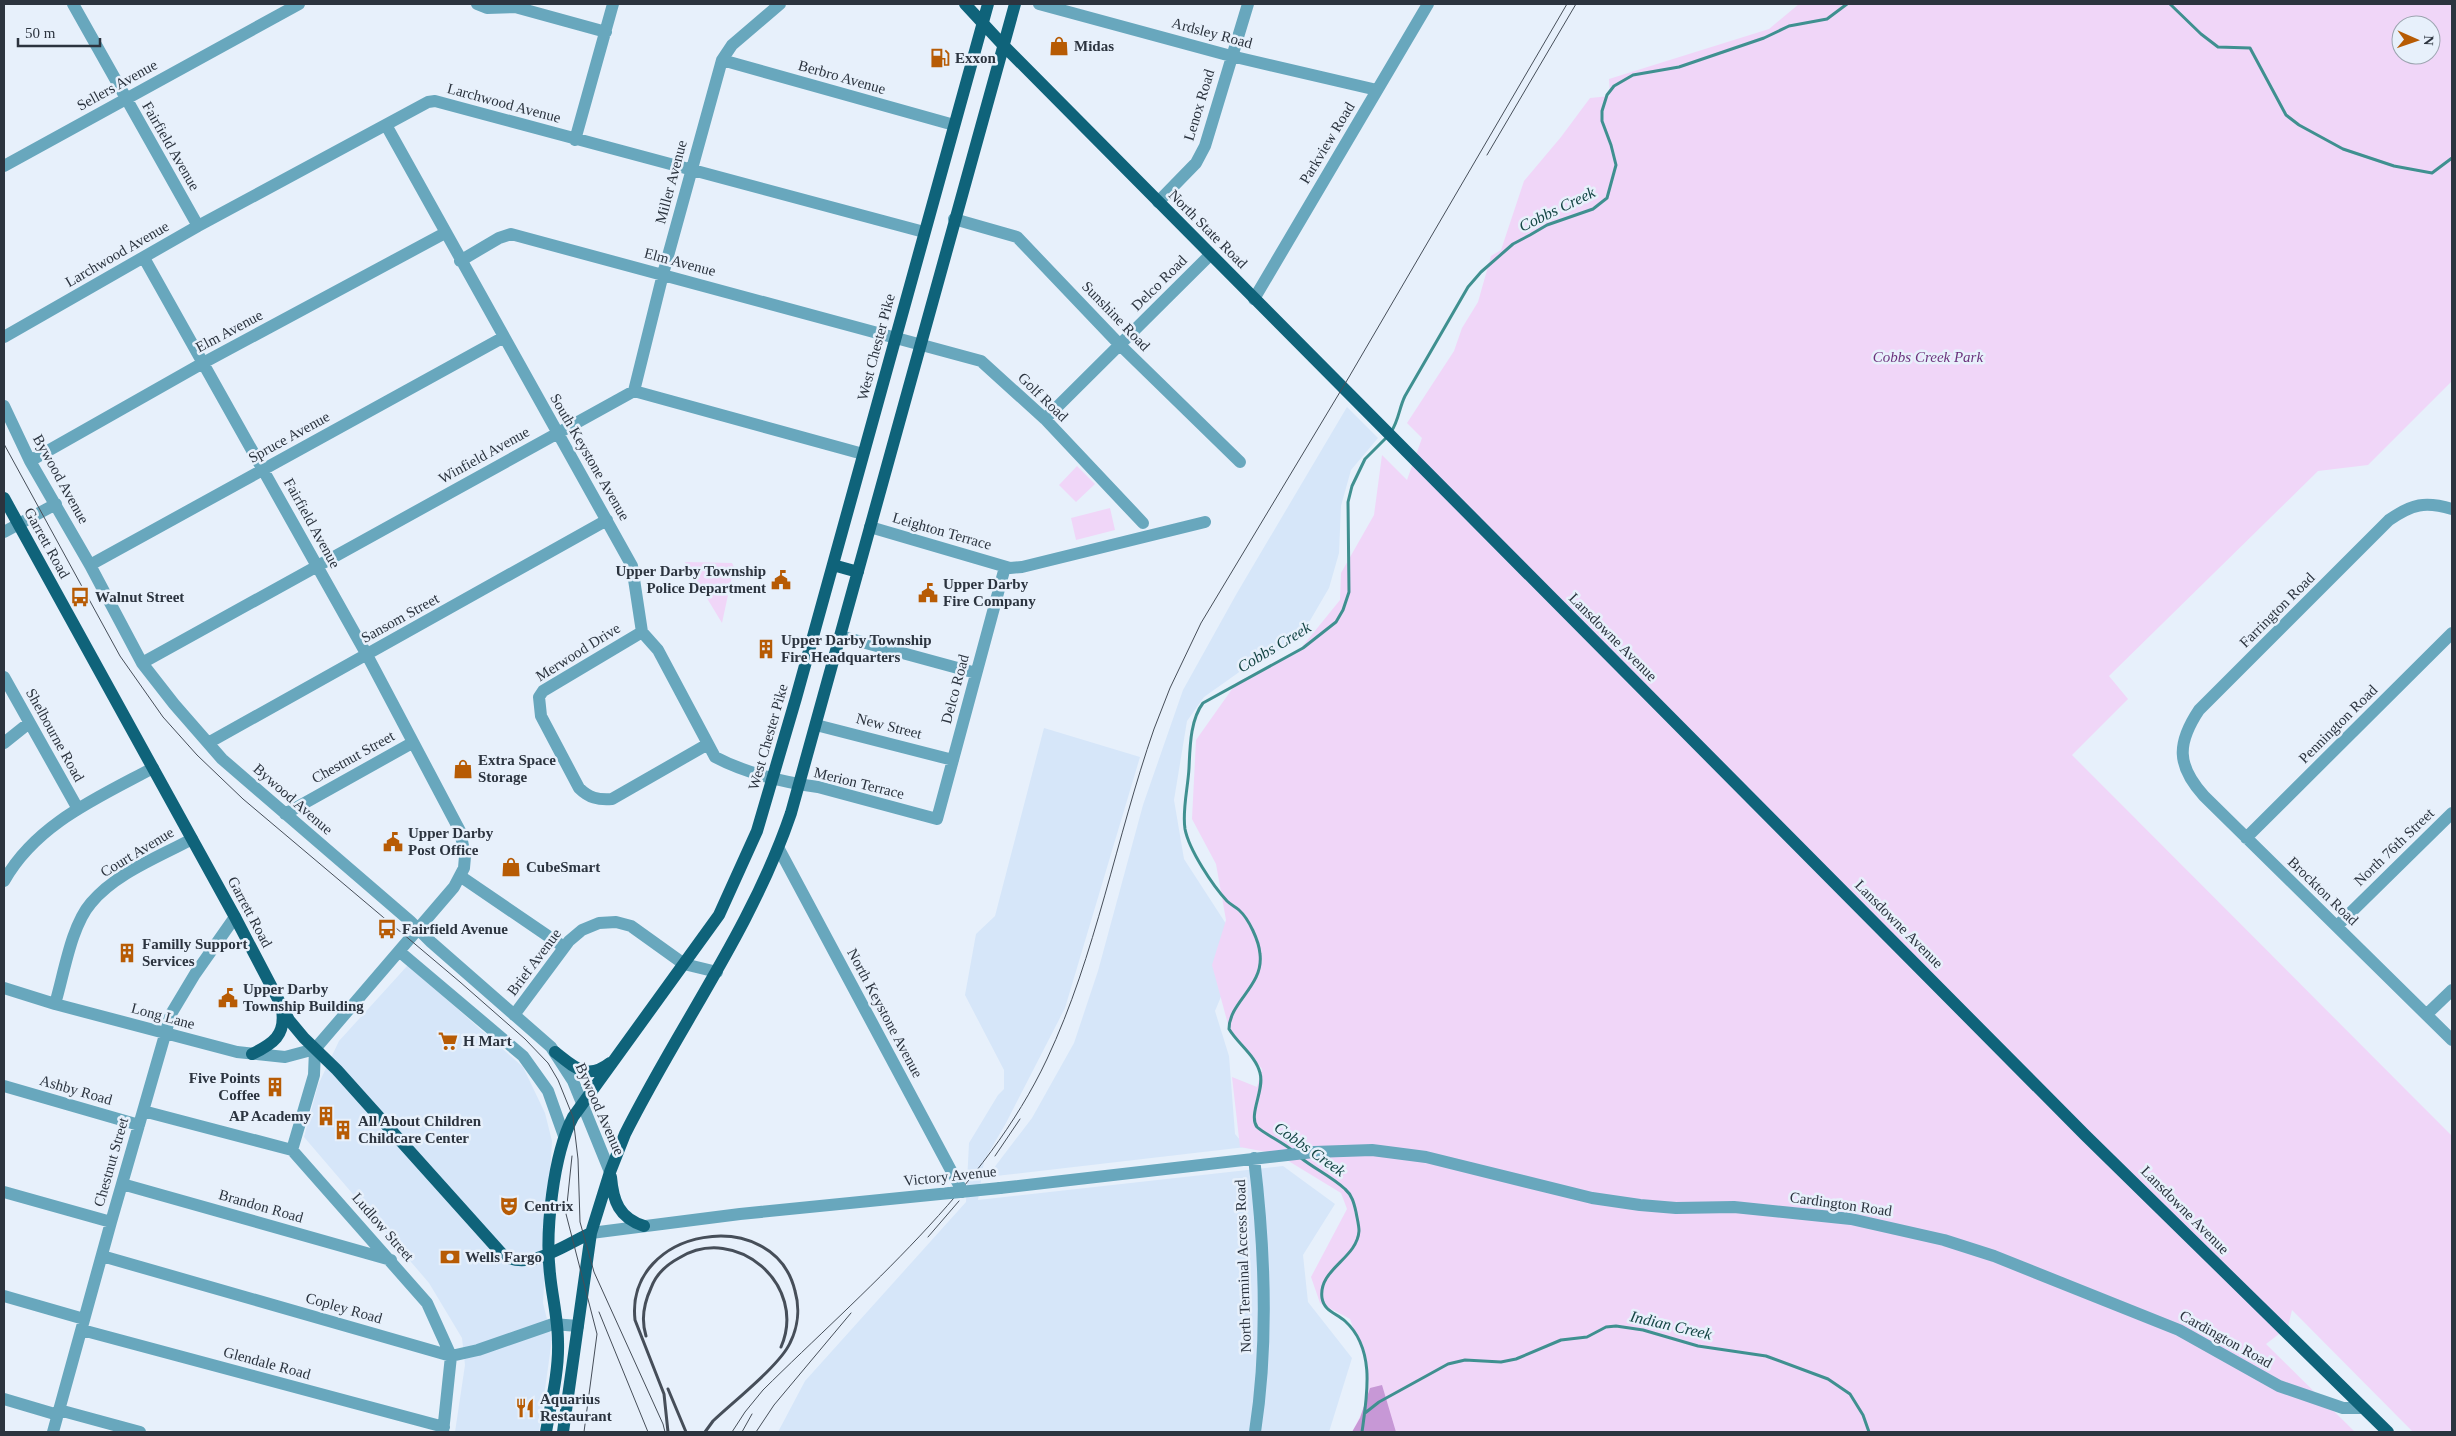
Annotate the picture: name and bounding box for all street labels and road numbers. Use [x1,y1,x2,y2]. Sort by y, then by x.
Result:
street label: Ardsley Road [1170,15,1255,52]
street label: Sellers Avenue [74,56,160,114]
street label: Berbro Avenue [796,57,888,97]
street label: Lenox Road [1181,67,1218,143]
street label: Larchwood Avenue [446,80,563,126]
street label: Fairfield Avenue [139,99,203,194]
street label: Parkview Road [1296,99,1358,187]
street label: Miller Avenue [652,138,690,226]
street label: North State Road [1166,187,1251,272]
street label: Larchwood Avenue [62,218,172,290]
street label: Elm Avenue [642,245,718,279]
street label: Delco Road [1128,252,1190,314]
street label: Sunshine Road [1079,278,1154,354]
street label: West Chester Pike [854,292,898,402]
street label: Elm Avenue [193,307,265,355]
street label: Golf Road [1015,369,1072,425]
street label: South Keystone Avenue [547,391,633,524]
street label: Spruce Avenue [246,408,333,466]
street label: Winfield Avenue [436,423,532,487]
street label: Bywood Avenue [30,432,92,527]
street label: Fairfield Avenue [281,475,343,571]
street label: Garrett Road [21,505,73,581]
street label: Leighton Terrace [891,509,994,553]
street label: Farrington Road [2236,569,2318,651]
street label: Sansom Street [358,590,442,646]
street label: Lansdowne Avenue [1566,590,1660,684]
street label: Merwood Drive [533,620,623,684]
street label: Delco Road [938,652,972,725]
street label: Pennington Road [2296,681,2381,766]
street label: West Chester Pike [745,682,791,792]
street label: Shelbourne Road [23,686,87,785]
street label: New Street [855,710,924,742]
street label: Chestnut Street [309,727,398,786]
street label: Bywood Avenue [250,760,336,838]
street label: Merion Terrace [812,764,906,802]
street label: North 76th Street [2351,804,2438,889]
street label: Court Avenue [97,824,177,880]
street label: Brockton Road [2285,854,2362,929]
street label: Garrett Road [225,874,276,951]
street label: Lansdowne Avenue [1852,877,1946,971]
street label: Brief Avenue [504,925,564,998]
street label: North Keystone Avenue [844,946,926,1081]
street label: Long Lane [129,1000,197,1032]
street label: Bywood Avenue [572,1060,628,1158]
street label: Ashby Road [38,1072,115,1108]
street label: Chestnut Street [91,1115,132,1208]
street label: Victory Avenue [903,1163,998,1189]
street label: Lansdowne Avenue [2138,1163,2232,1257]
street label: North Terminal Access Road [1232,1179,1254,1353]
street label: Brandon Road [217,1186,306,1226]
street label: Cardington Road [1789,1189,1894,1219]
street label: Ludlow Street [349,1190,418,1265]
street label: Copley Road [304,1289,385,1327]
street label: Cardington Road [2177,1307,2275,1371]
street label: Glendale Road [222,1344,313,1382]

